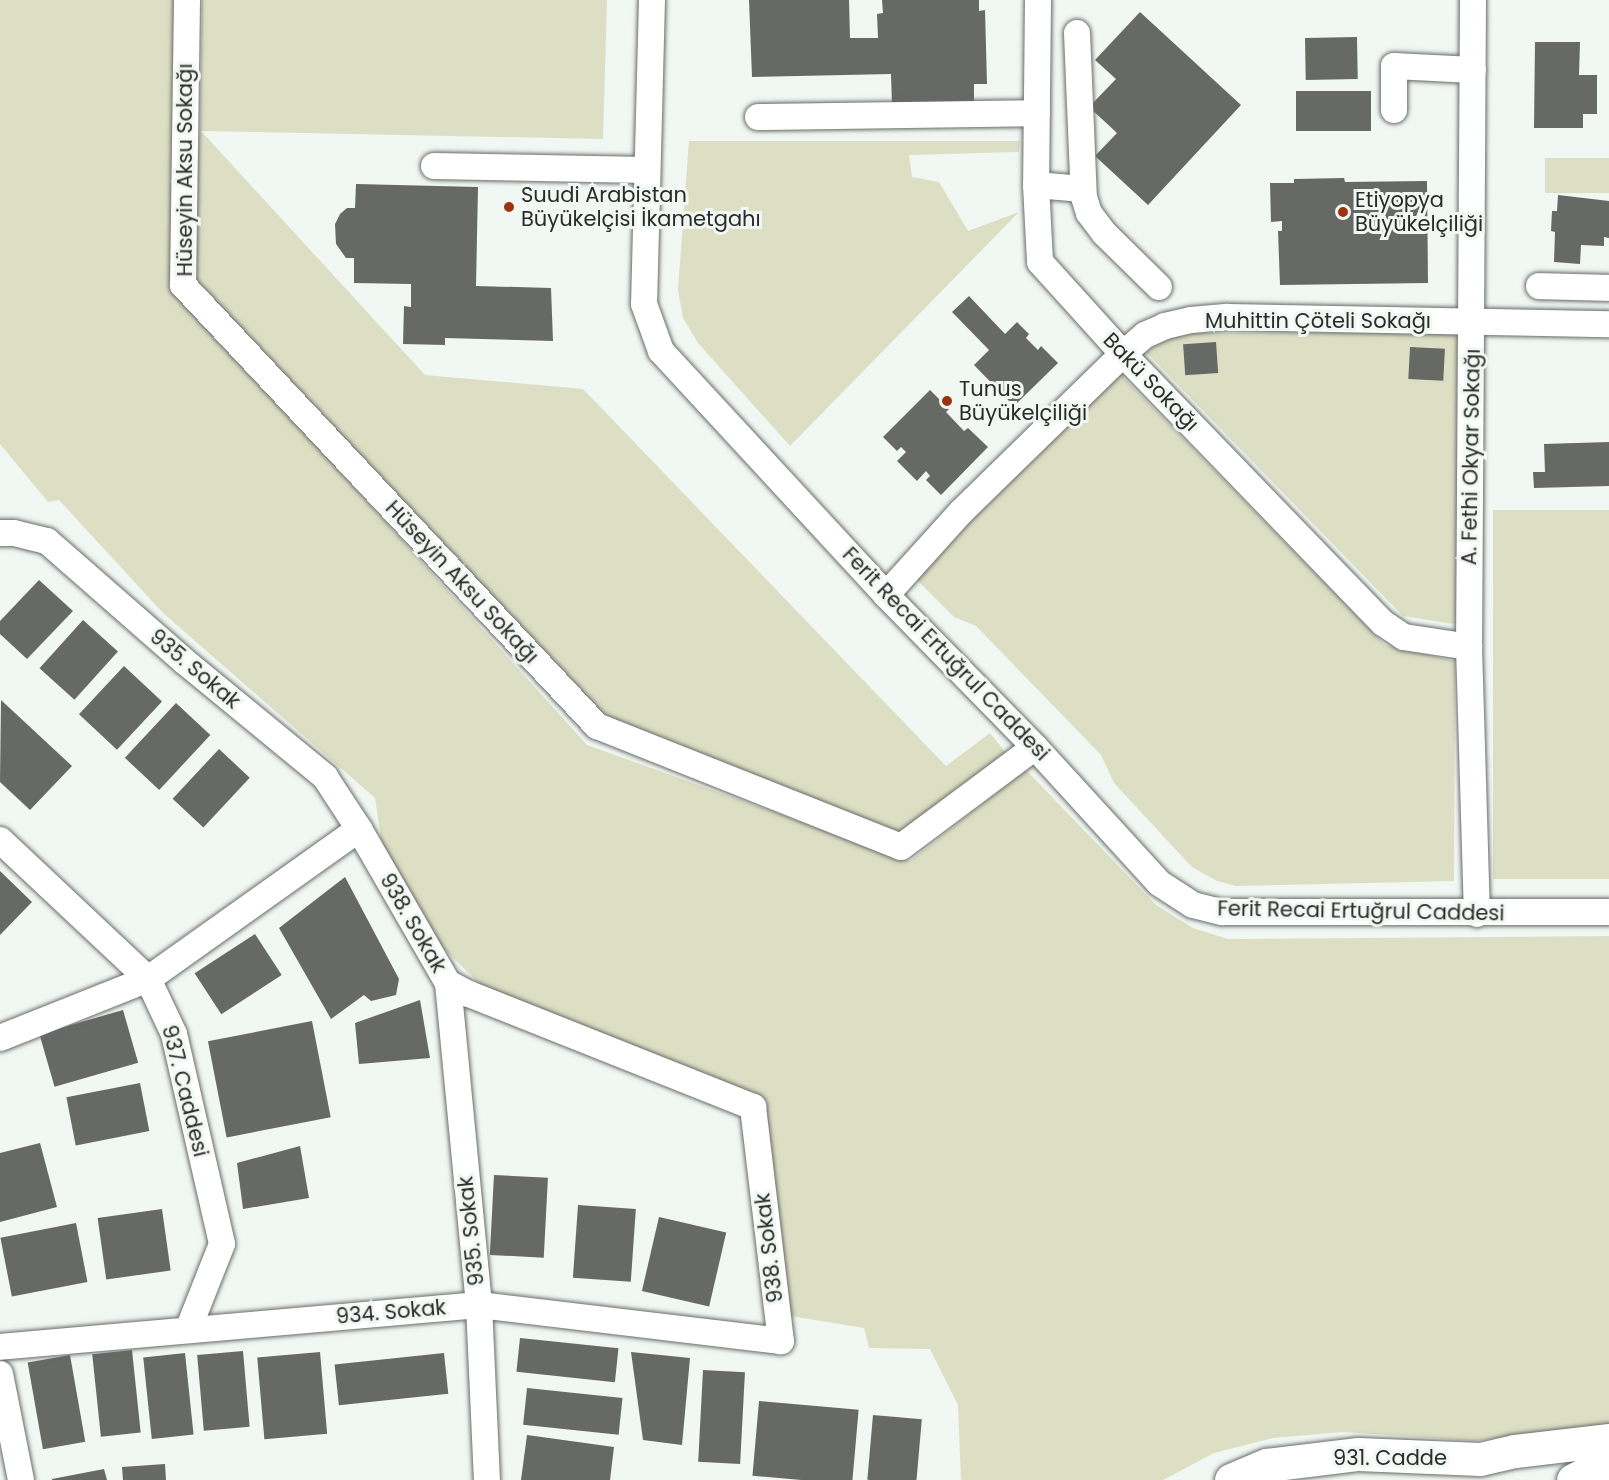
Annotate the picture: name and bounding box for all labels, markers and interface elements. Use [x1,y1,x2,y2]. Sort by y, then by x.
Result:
street label: Hüseyin Aksu Sokağı [172,63,198,277]
place label: Suudi Arabistan Büyükelçisi İkametgahı [521,182,761,232]
place label: Etiyopya Büyükelçiliği [1355,187,1483,237]
marker: Suudi Arabistan Büyükelçisi İkametgahı [502,200,516,214]
marker: Etiyopya Büyükelçiliği [1336,205,1350,219]
street label: Muhittin Çöteli Sokağı [1205,308,1431,334]
street label: Bakü Sokağı [1098,328,1204,436]
street label: A. Fethi Okyar Sokağı [1457,349,1485,565]
place label: Tunus Büyükelçiliği [959,376,1087,426]
marker: Tunus Büyükelçiliği [940,394,954,408]
street label: Hüseyin Aksu Sokağı [380,495,544,669]
street label: Ferit Recai Ertuğrul Caddesi [837,542,1055,766]
street label: 935. Sokak [145,624,245,714]
street label: 938. Sokak [374,869,452,977]
street label: Ferit Recai Ertuğrul Caddesi [1217,896,1505,926]
street label: 937. Caddesi [156,1022,214,1160]
street label: 935. Sokak [453,1175,489,1287]
street label: 938. Sokak [750,1192,788,1304]
street label: 934. Sokak [335,1295,447,1329]
street label: 931. Cadde [1333,1445,1447,1471]

